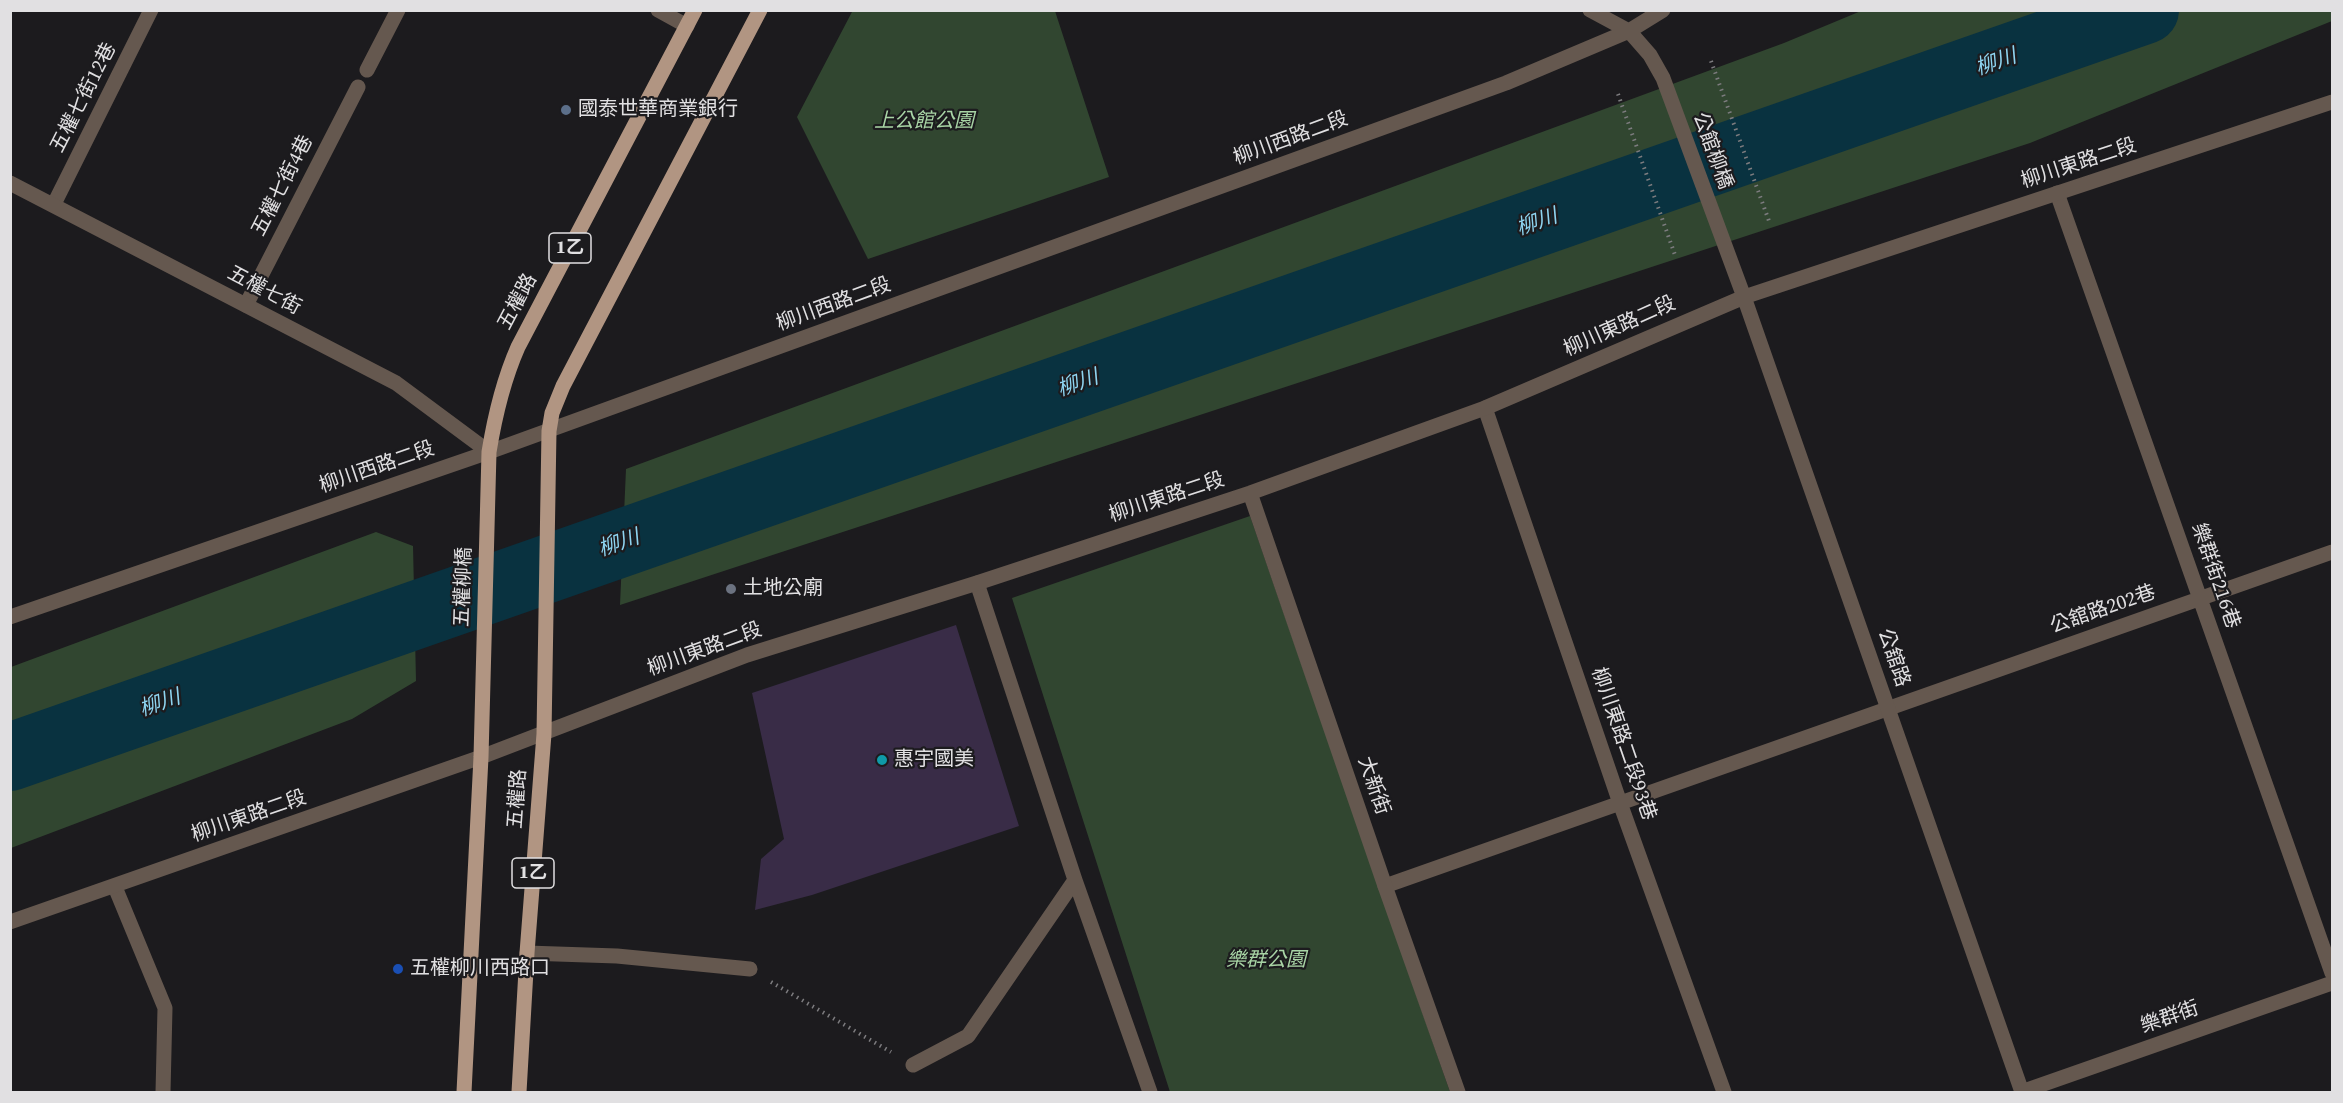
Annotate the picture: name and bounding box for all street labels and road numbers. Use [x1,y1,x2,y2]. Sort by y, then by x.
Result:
street label: 五權七街12巷 [46,39,122,157]
street label: 柳川西路二段 [1231,107,1351,171]
street label: 公館柳橋 [1687,109,1737,193]
street label: 五權七街4巷 [247,132,319,240]
street label: 柳川東路二段 [2018,134,2140,194]
road number: 1乙 [549,233,591,263]
street label: 五權七街 [223,262,305,320]
street label: 五權路 [493,270,543,334]
street label: 柳川西路二段 [774,273,894,337]
street label: 柳川東路二段 [1560,292,1680,362]
street label: 柳川西路二段 [316,437,438,499]
street label: 柳川東路二段 [1106,468,1228,528]
street label: 樂群街216巷 [2186,520,2244,632]
street label: 五權柳橋 [451,547,477,627]
street label: 公舘路202巷 [2047,581,2159,639]
street label: 柳川東路二段 [645,618,765,682]
street label: 公舘路 [1872,626,1914,690]
street label: 柳川東路二段93巷 [1586,664,1660,824]
street label: 大新街 [1352,754,1394,818]
street label: 五權路 [504,768,532,830]
street label: 柳川東路二段 [188,786,310,848]
road number: 1乙 [512,858,554,888]
street label: 樂群街 [2138,997,2202,1039]

